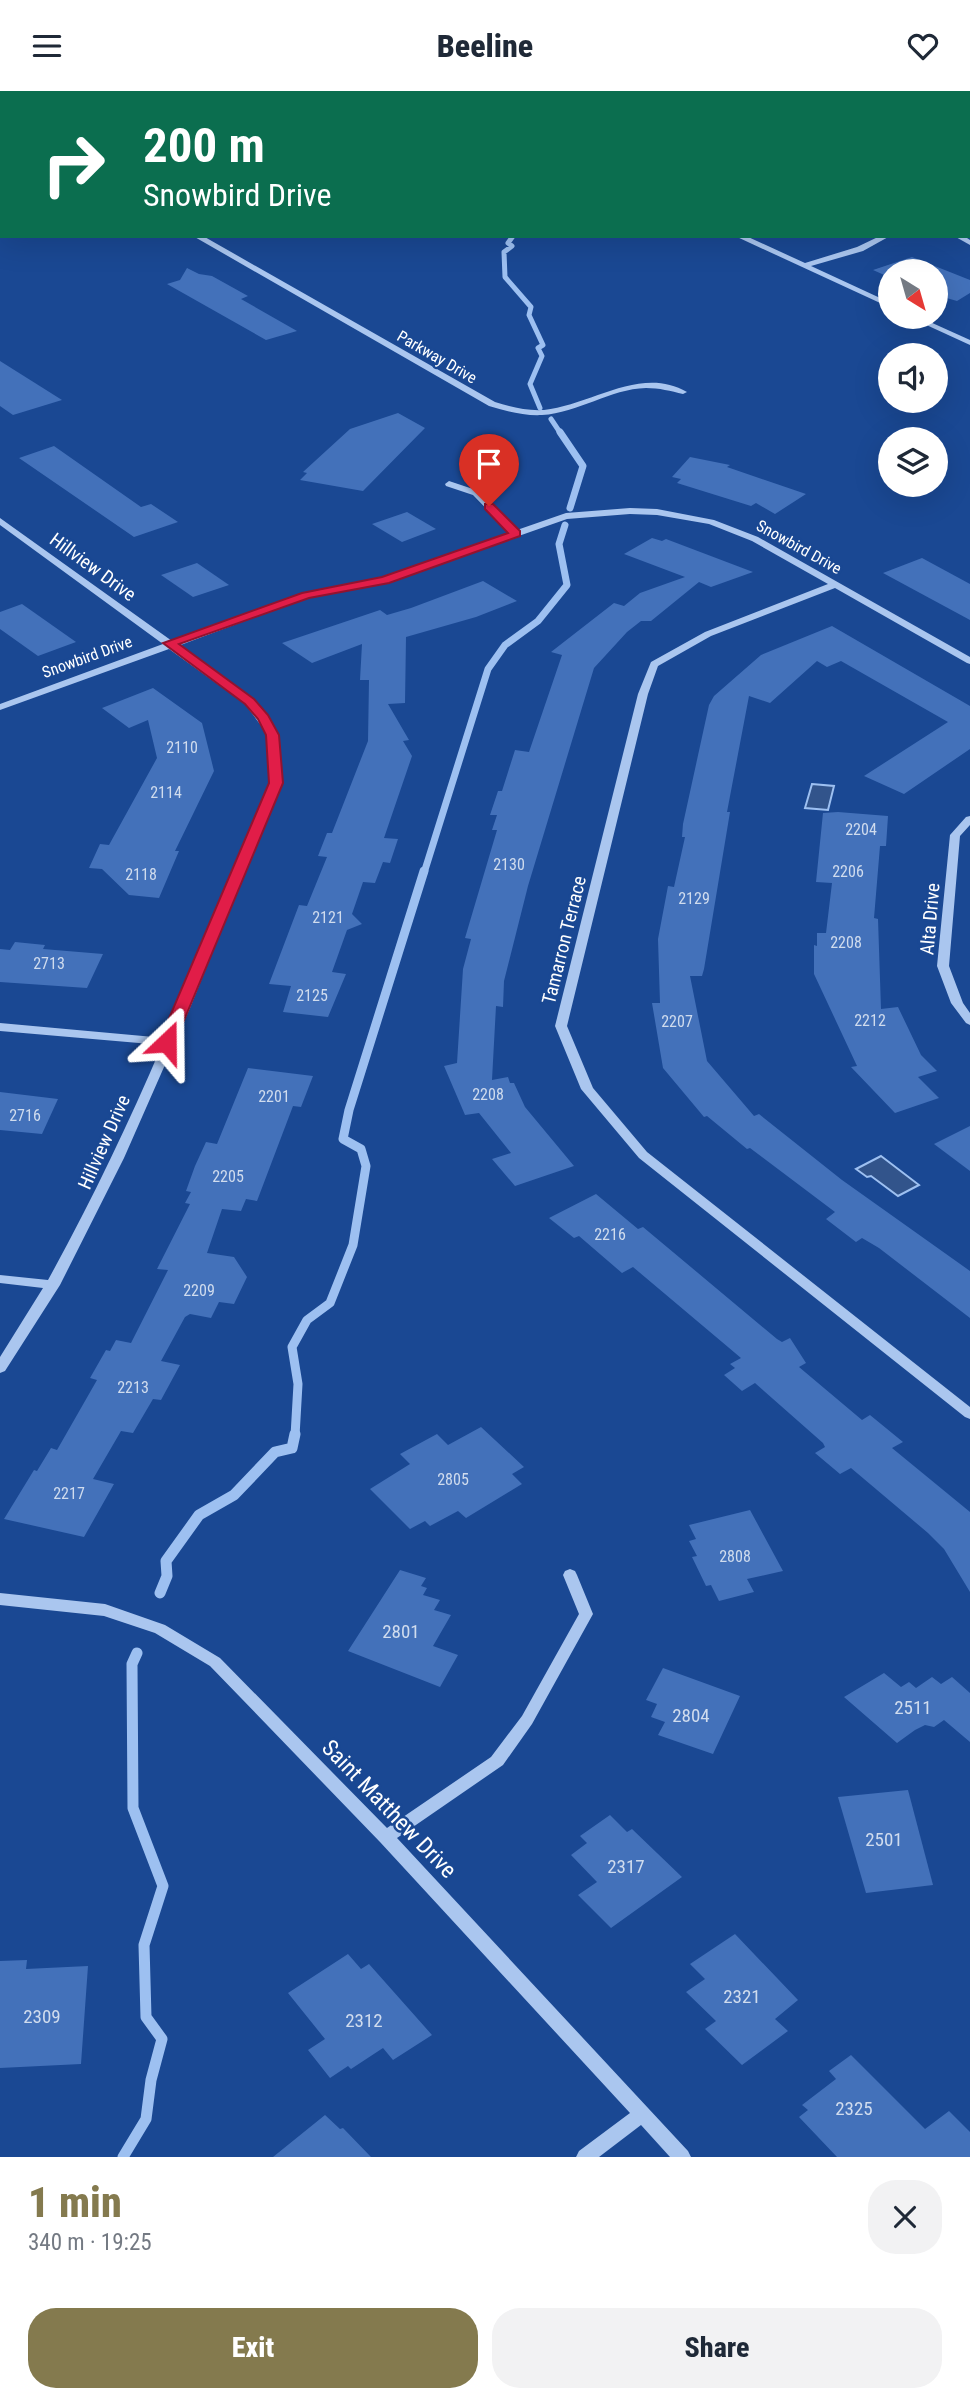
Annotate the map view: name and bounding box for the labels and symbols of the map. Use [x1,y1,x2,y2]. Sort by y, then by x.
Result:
north arrow [878,259,948,329]
street label: Parkway Drive [394,327,480,387]
pin [459,434,519,506]
street label: Snowbird Drive [753,516,845,578]
street label: Hillview Drive [45,528,141,606]
street label: Snowbird Drive [39,632,135,682]
house number: 2110 [166,738,198,757]
house number: 2114 [150,783,182,802]
house number: 2204 [845,820,877,839]
house number: 2130 [493,855,525,874]
house number: 2206 [832,862,864,881]
house number: 2118 [125,865,157,884]
street label: Tamarron Terrace [537,873,591,1007]
street label: Alta Drive [915,882,945,956]
house number: 2129 [678,889,710,908]
house number: 2121 [312,908,344,927]
house number: 2208 [830,933,862,952]
house number: 2713 [33,954,65,973]
house number: 2125 [296,986,328,1005]
position arrow [130,1005,204,1079]
house number: 2212 [854,1011,886,1030]
house number: 2207 [661,1012,693,1031]
house number: 2208 [472,1085,504,1104]
house number: 2201 [258,1087,290,1106]
street label: Hillview Drive [73,1091,135,1193]
house number: 2716 [9,1106,41,1125]
house number: 2205 [212,1167,244,1186]
house number: 2216 [594,1225,626,1244]
house number: 2209 [183,1281,215,1300]
house number: 2213 [117,1378,149,1397]
house number: 2805 [437,1470,469,1489]
house number: 2217 [53,1484,85,1503]
house number: 2808 [719,1547,751,1566]
house number: 2801 [382,1620,420,1643]
house number: 2511 [894,1696,932,1719]
house number: 2804 [672,1704,710,1727]
street label: Saint Matthew Drive [316,1734,462,1884]
house number: 2501 [865,1828,903,1851]
house number: 2317 [607,1855,645,1878]
house number: 2321 [723,1985,761,2008]
house number: 2309 [23,2005,61,2028]
house number: 2312 [345,2009,383,2032]
house number: 2325 [835,2097,873,2120]

